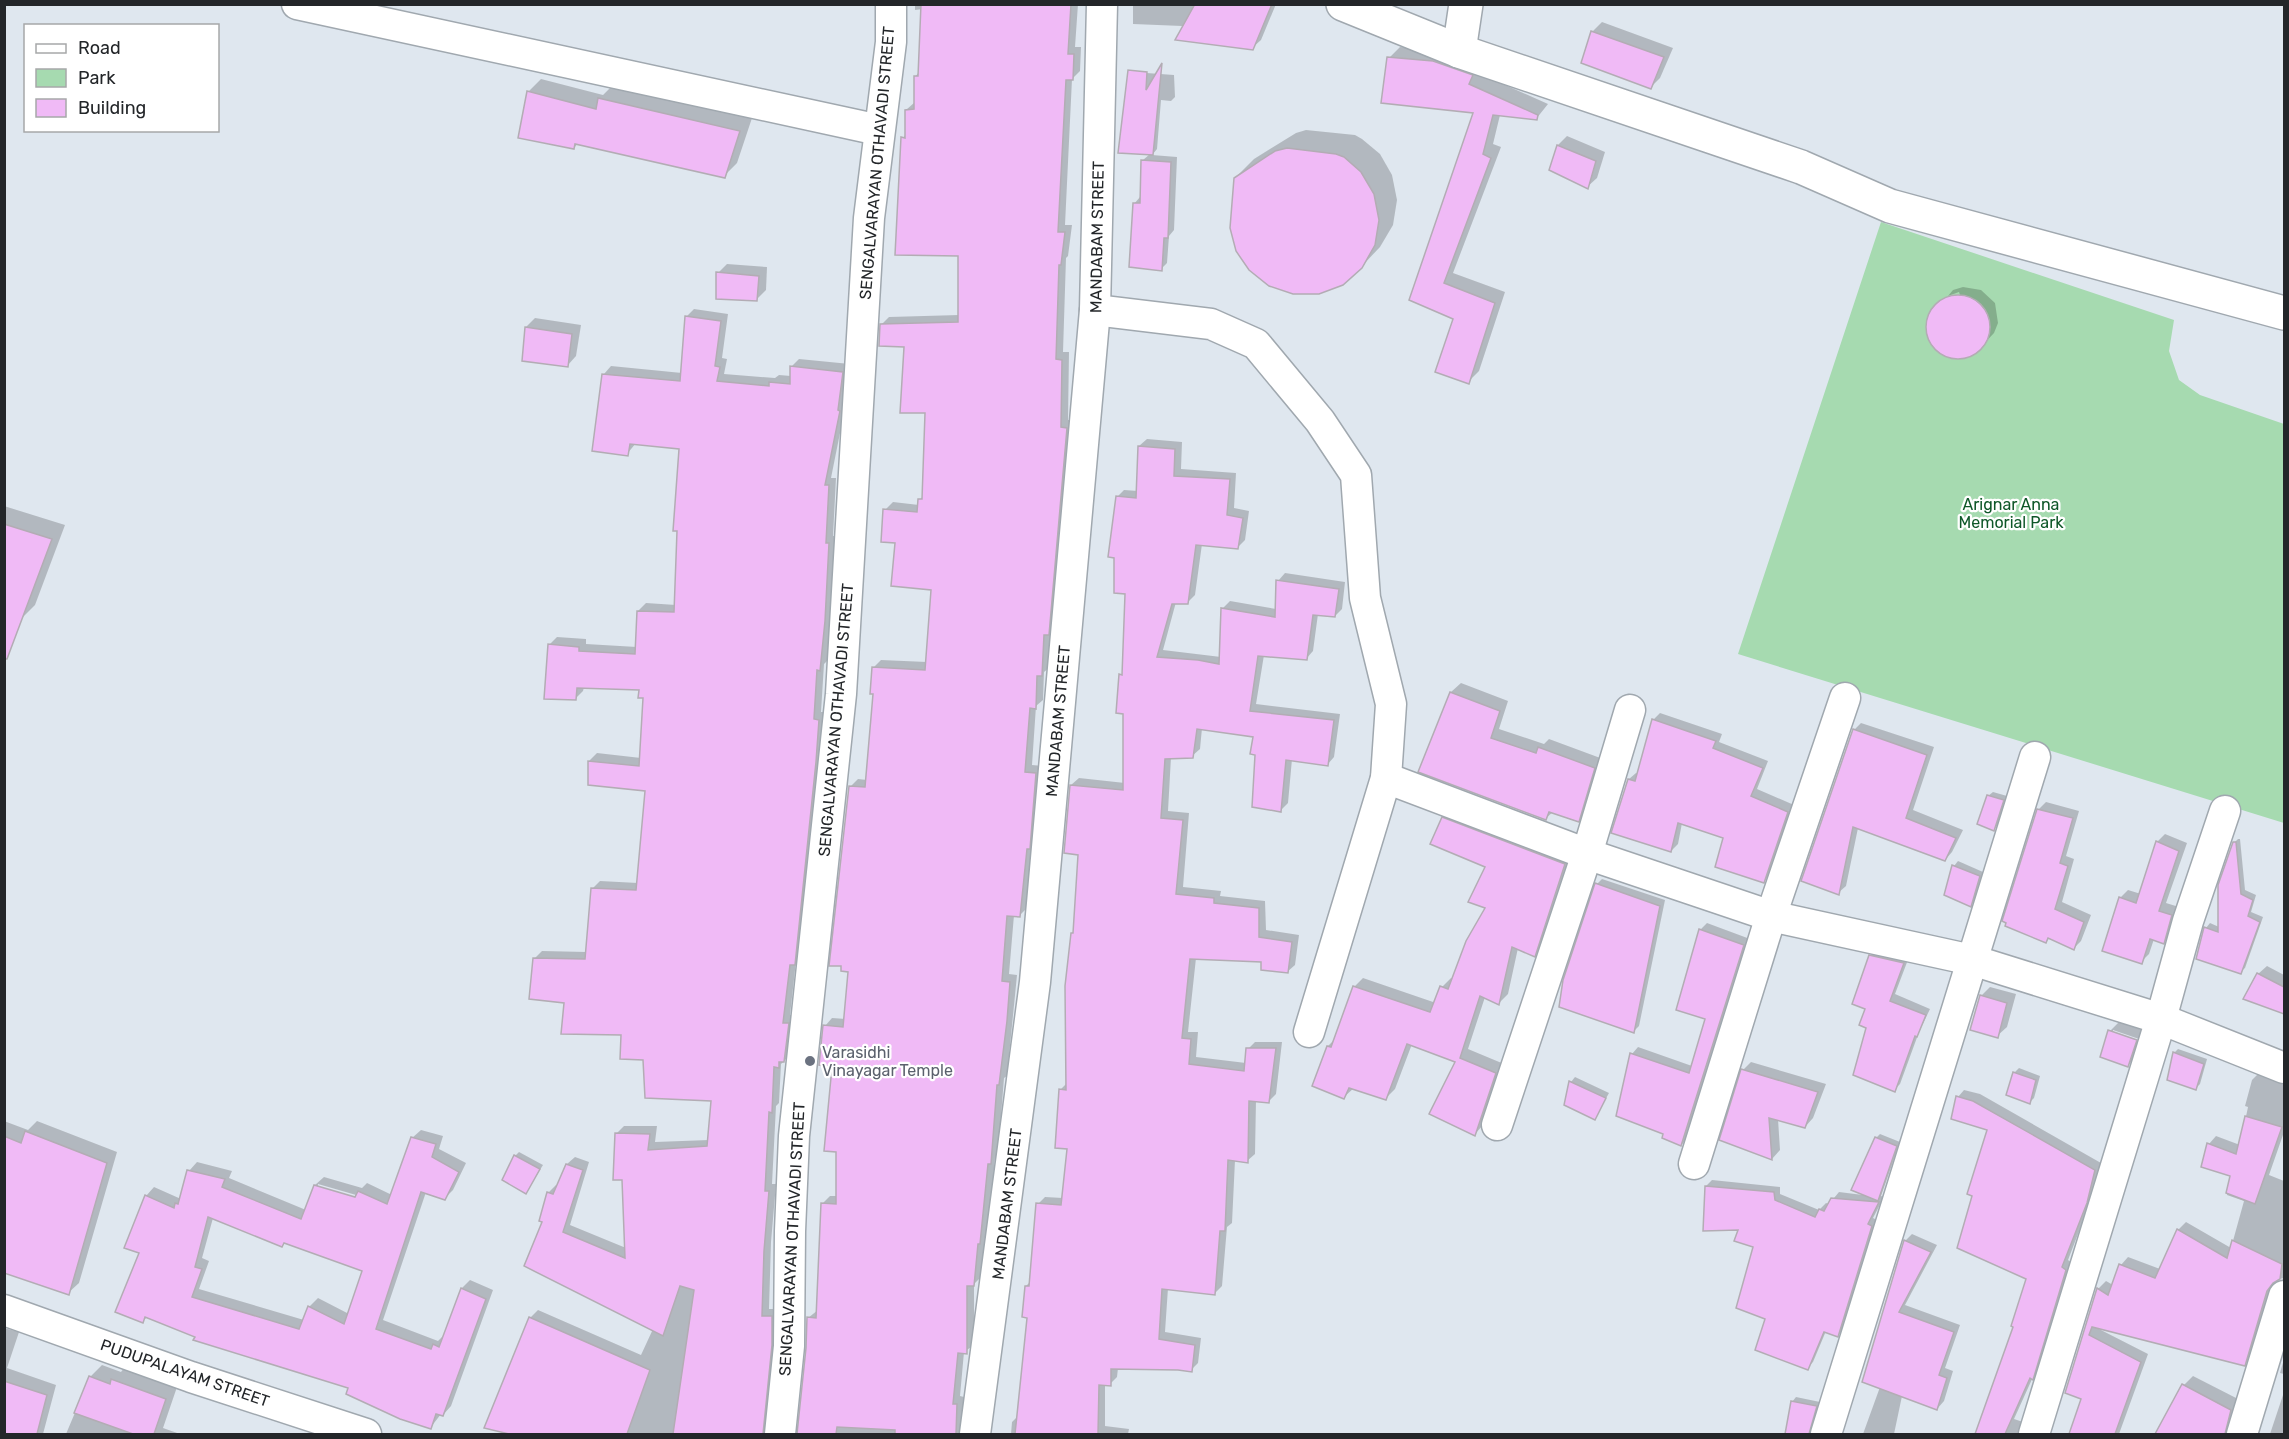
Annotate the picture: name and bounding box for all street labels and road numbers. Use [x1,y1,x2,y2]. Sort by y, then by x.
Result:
street label: SENGALVARAYAN OTHAVADI STREET [856,26,898,300]
street label: MANDABAM STREET [1086,161,1108,313]
street label: SENGALVARAYAN OTHAVADI STREET [815,583,857,857]
street label: MANDABAM STREET [1042,644,1074,798]
street label: SENGALVARAYAN OTHAVADI STREET [775,1102,809,1376]
street label: MANDABAM STREET [988,1127,1026,1281]
street label: PUDUPALAYAM STREET [98,1335,272,1411]

